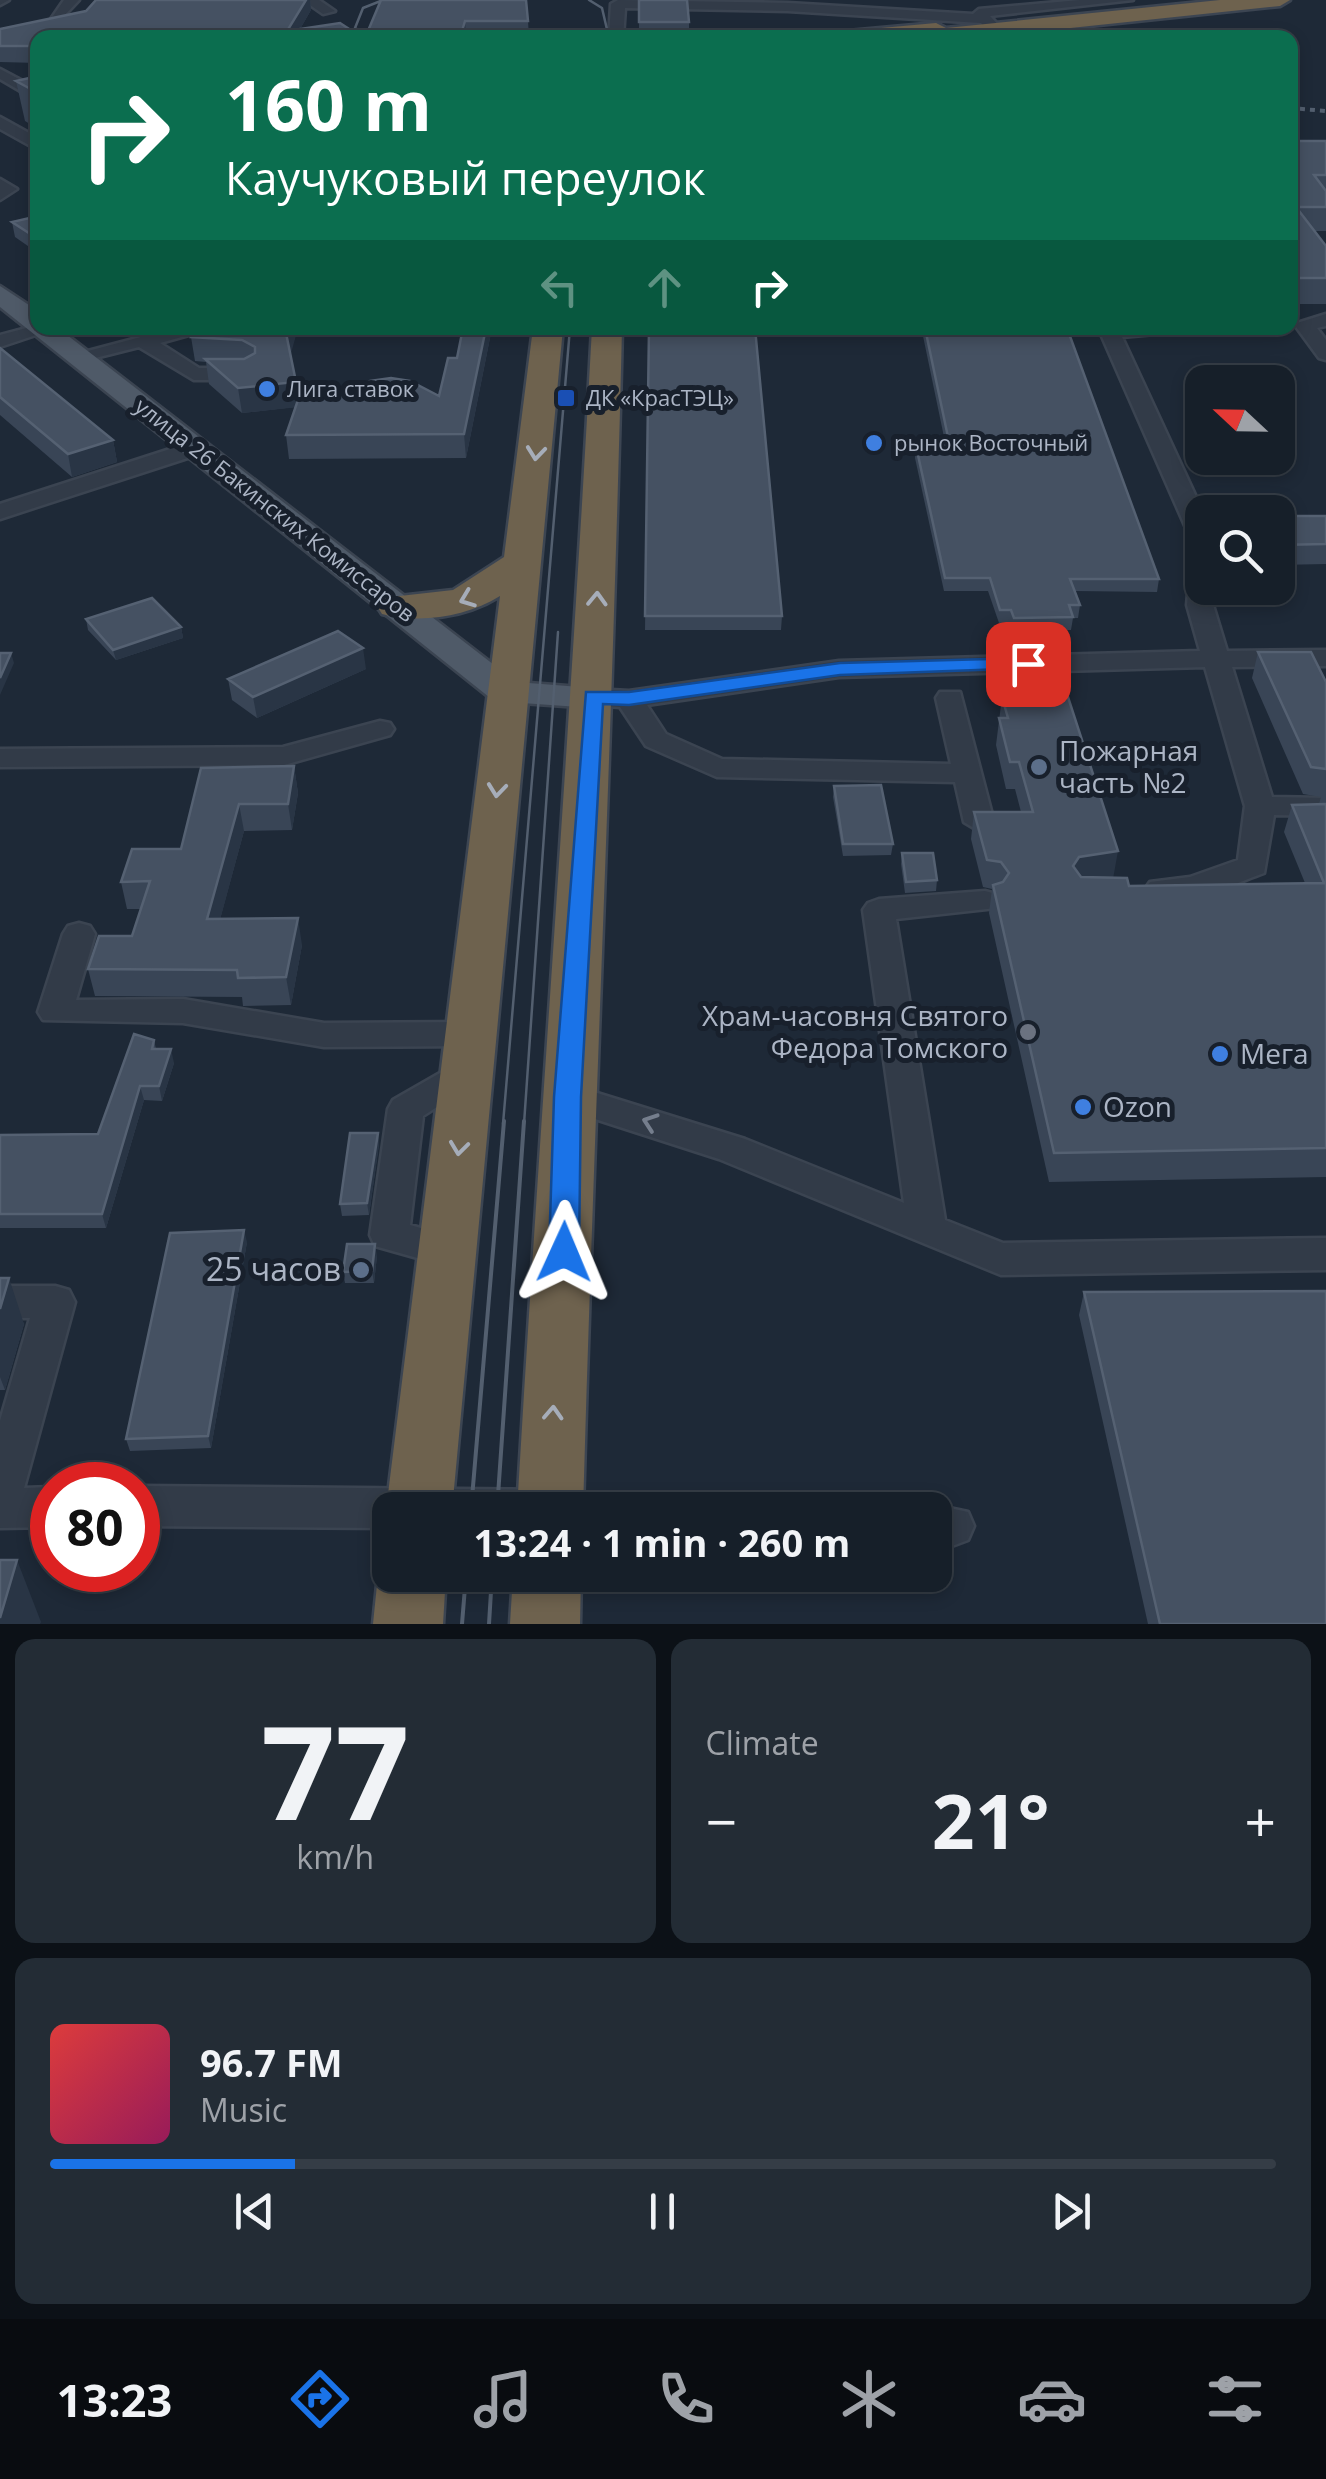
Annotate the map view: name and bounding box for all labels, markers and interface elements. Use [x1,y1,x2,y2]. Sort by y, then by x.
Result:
text: 160 m [225,56,432,152]
icon: right [60,70,190,200]
text: Каучуковый переулок [225,147,705,208]
icon: left [532,260,587,315]
icon: ahead [637,260,692,315]
icon: right [742,260,797,315]
north arrow [1185,365,1295,475]
map controls [1185,365,1295,605]
place label: Лига ставок [287,373,415,403]
marker: Лига ставок [256,378,278,400]
place label: ДК «КрасТЭЦ» [586,382,734,412]
marker: ДК «КрасТЭЦ» [555,387,577,409]
street label: улица 26 Бакинских Комиссаров [129,390,422,628]
place label: рынок Восточный [894,427,1088,457]
marker: рынок Восточный [863,432,885,454]
one-way arrow [526,445,548,461]
button: search [1185,495,1295,605]
one-way arrow [459,587,477,607]
one-way arrow [586,591,607,607]
pin [986,622,1071,707]
icon: arrive [1001,637,1056,692]
place label: Пожарная часть №2 [1059,731,1198,801]
marker: Пожарная часть №2 [1028,756,1050,778]
one-way arrow [487,782,509,798]
place label: Храм-часовня Святого Федора Томского [702,996,1008,1066]
marker: Храм-часовня Святого Федора Томского [1017,1021,1039,1043]
place label: Мега [1240,1034,1309,1072]
marker: Мега [1209,1043,1231,1065]
place label: Ozon [1103,1087,1172,1125]
marker: Ozon [1072,1096,1094,1118]
one-way arrow [643,1113,660,1133]
one-way arrow [449,1140,470,1156]
position arrow [512,1200,616,1304]
place label: 25 часов [206,1247,341,1290]
marker: 25 часов [350,1259,372,1281]
one-way arrow [542,1404,563,1420]
speed limit sign: 80 [30,1462,160,1592]
text: 13:24 · 1 min · 260 m [474,1516,850,1568]
text: 77 [261,1681,410,1858]
text: Climate [706,1721,819,1764]
text: 21° [932,1769,1050,1871]
text: − [706,1783,737,1858]
text: + [1245,1783,1276,1858]
text: km/h [296,1835,374,1878]
text: 96.7 FM [200,2036,343,2088]
text: Music [200,2088,287,2131]
icon: previous [227,2184,282,2239]
icon: pause [635,2184,690,2239]
icon: next [1044,2184,1099,2239]
icon: directions [285,2364,355,2434]
icon: music [468,2364,538,2434]
icon: phone [651,2364,721,2434]
icon: climate [834,2364,904,2434]
icon: car [1017,2364,1087,2434]
icon: filters [1200,2364,1270,2434]
text: 13:23 [56,2369,172,2430]

